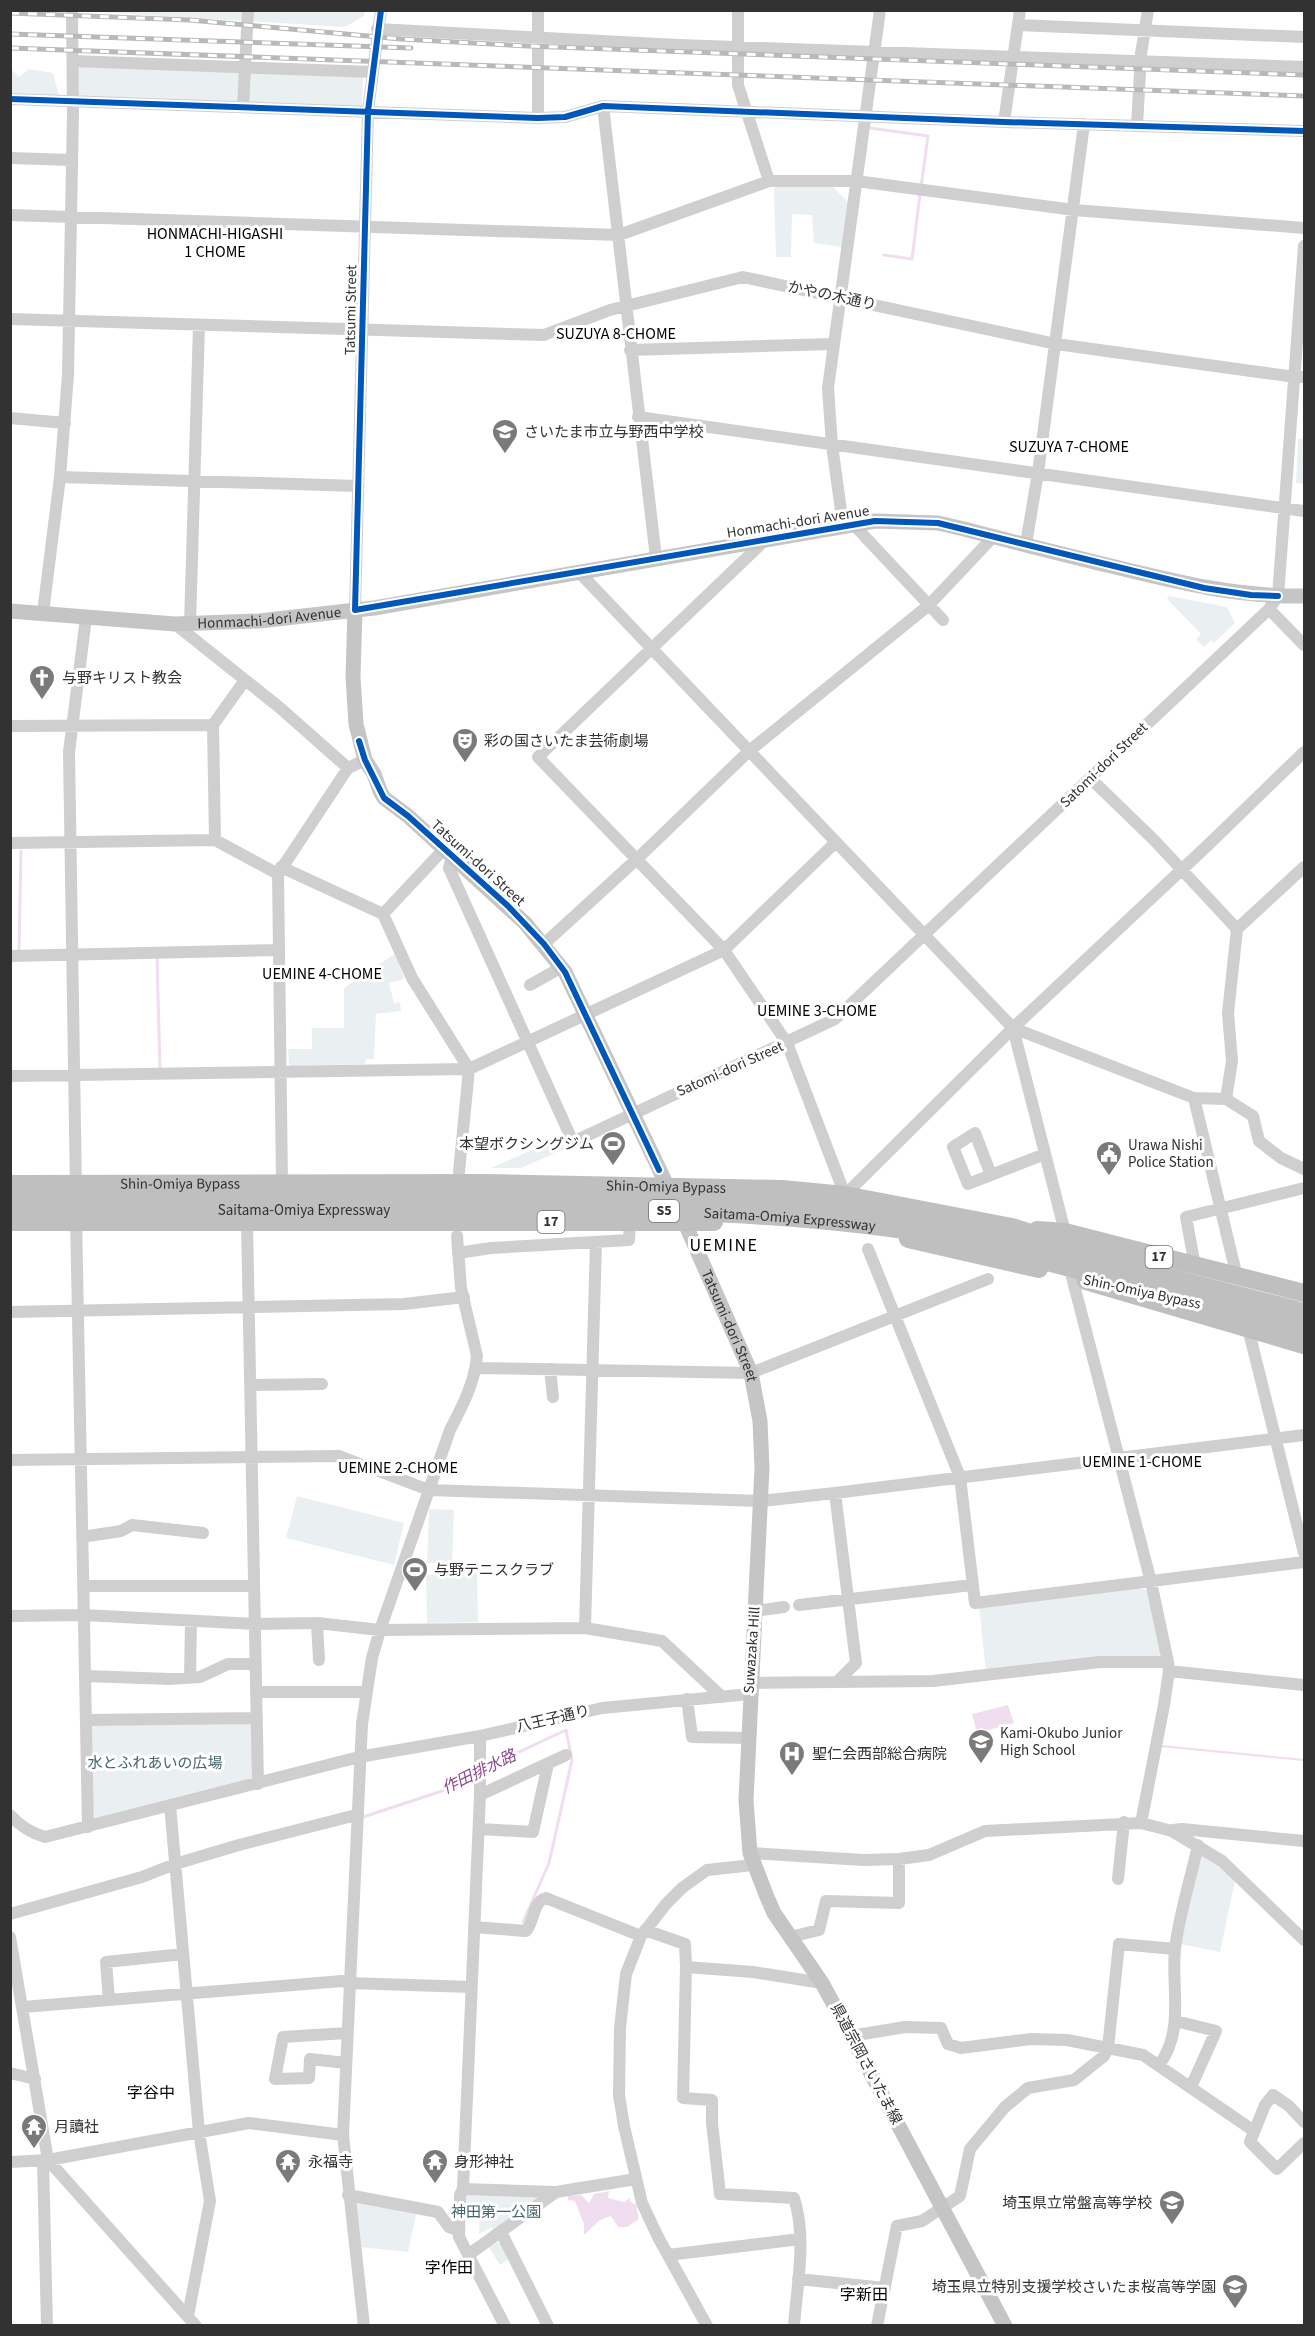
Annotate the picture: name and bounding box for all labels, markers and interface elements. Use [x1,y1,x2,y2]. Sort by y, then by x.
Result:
district label: HONMACHI-HIGASHI 1 CHOME [147,223,283,263]
street label: Tatsumi Street [340,265,362,355]
street label: かやの木通り [786,276,878,316]
district label: SUZUYA 8-CHOME [556,323,676,345]
school or university icon: さいたま市立与野西中学校 [490,417,520,455]
place label: さいたま市立与野西中学校 [524,422,704,443]
district label: SUZUYA 7-CHOME [1009,436,1129,458]
street label: Honmachi-dori Avenue [725,500,871,544]
street label: Honmachi-dori Avenue [197,601,342,634]
church icon: 与野キリスト教会 [27,663,57,701]
place label: 与野キリスト教会 [62,668,182,689]
street label: Satomi-dori Street [1055,717,1153,813]
theatre icon: 彩の国さいたま芸術劇場 [450,726,480,764]
place label: 彩の国さいたま芸術劇場 [484,731,649,752]
street label: Tatsumi-dori Street [426,815,530,911]
district label: UEMINE 4-CHOME [262,963,382,985]
district label: UEMINE 3-CHOME [757,1000,877,1022]
street label: Satomi-dori Street [673,1036,787,1102]
sports icon: 本望ボクシングジム [598,1129,628,1167]
place label: 本望ボクシングジム [459,1134,594,1155]
place label: Urawa Nishi Police Station [1128,1135,1214,1173]
public building icon: Urawa Nishi Police Station [1094,1139,1124,1177]
street label: Shin-Omiya Bypass [120,1173,240,1194]
street label: Shin-Omiya Bypass [606,1175,726,1198]
street label: Saitama-Omiya Expressway [218,1200,390,1221]
road number: S5 [649,1200,679,1222]
street label: Saitama-Omiya Expressway [703,1202,877,1237]
road number: 17 [538,1211,564,1233]
district label: UEMINE [689,1233,759,1258]
road number: 17 [1146,1246,1172,1268]
street label: Tatsumi-dori Street [696,1266,763,1383]
street label: Shin-Omiya Bypass [1081,1269,1203,1315]
district label: UEMINE 1-CHOME [1082,1451,1202,1473]
district label: UEMINE 2-CHOME [338,1457,458,1479]
sports icon: 与野テニスクラブ [400,1555,430,1593]
place label: 与野テニスクラブ [434,1560,554,1581]
street label: Suwazaka Hill [738,1606,766,1694]
street label: 八王子通り [514,1700,592,1738]
place label: Kami-Okubo Junior High School [1000,1723,1123,1761]
school or university icon: Kami-Okubo Junior High School [966,1727,996,1765]
hospital icon: 聖仁会西部総合病院 [777,1739,807,1777]
water label: 作田排水路 [438,1744,522,1799]
place label: 聖仁会西部総合病院 [812,1744,947,1765]
park label: 水とふれあいの広場 [87,1753,223,1774]
street label: 県道宗岡さいたま線 [825,2000,907,2128]
district label: 字谷中 [127,2082,175,2104]
temple icon: 月讀社 [19,2112,49,2150]
place label: 月讀社 [54,2117,99,2138]
temple icon: 永福寺 [273,2147,303,2185]
temple icon: 身形神社 [420,2147,450,2185]
place label: 永福寺 [308,2152,353,2173]
place label: 身形神社 [454,2152,514,2173]
school or university icon: 埼玉県立常盤高等学校 [1157,2188,1187,2226]
place label: 埼玉県立常盤高等学校 [1002,2193,1152,2214]
park label: 神田第一公園 [451,2202,541,2223]
district label: 字作田 [425,2257,473,2279]
school or university icon: 埼玉県立特別支援学校さいたま桜高等学園 [1220,2272,1250,2310]
place label: 埼玉県立特別支援学校さいたま桜高等学園 [931,2277,1216,2298]
district label: 字新田 [840,2284,888,2306]

